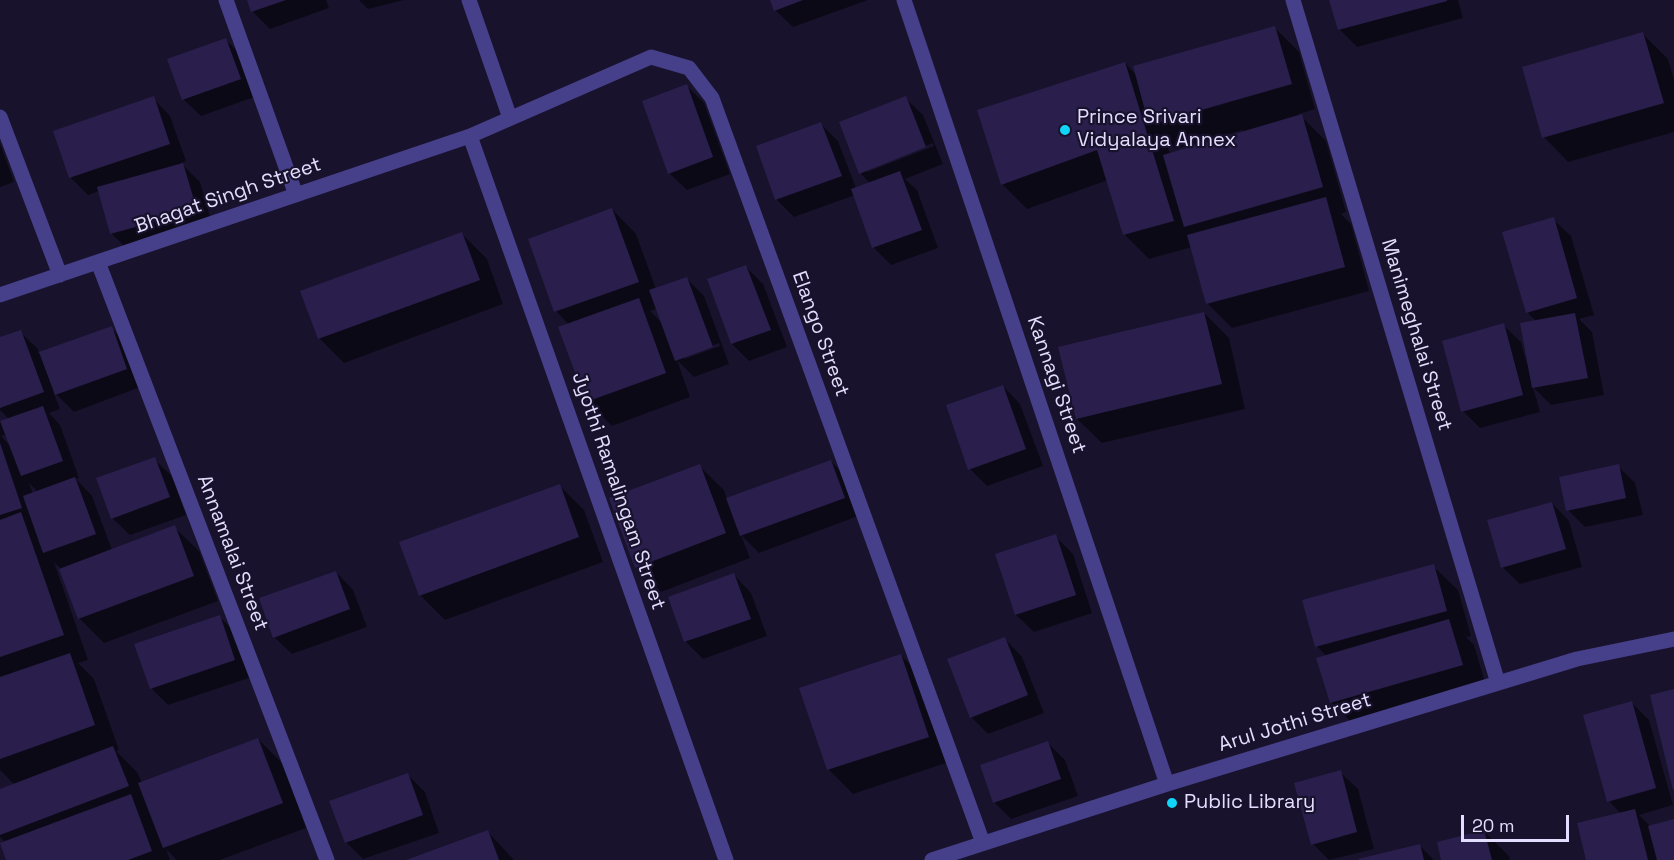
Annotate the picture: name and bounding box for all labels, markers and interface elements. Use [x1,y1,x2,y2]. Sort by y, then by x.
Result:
place label: Prince Srivari Vidyalaya Annex [1077,106,1236,153]
marker: Prince Srivari Vidyalaya Annex [1058,123,1072,137]
street label: Bhagat Singh Street [132,153,324,239]
street label: Manimeghalai Street [1375,236,1457,434]
street label: Elango Street [786,268,854,400]
street label: Kannagi Street [1021,313,1091,457]
street label: Jyothi Ramalingam Street [566,369,670,613]
street label: Annamalai Street [191,472,273,634]
street label: Arul Jothi Street [1216,688,1374,758]
place label: Public Library [1184,791,1315,815]
marker: Public Library [1165,796,1179,810]
scale bar [1464,803,1572,841]
text: 20 m [1472,814,1515,837]

